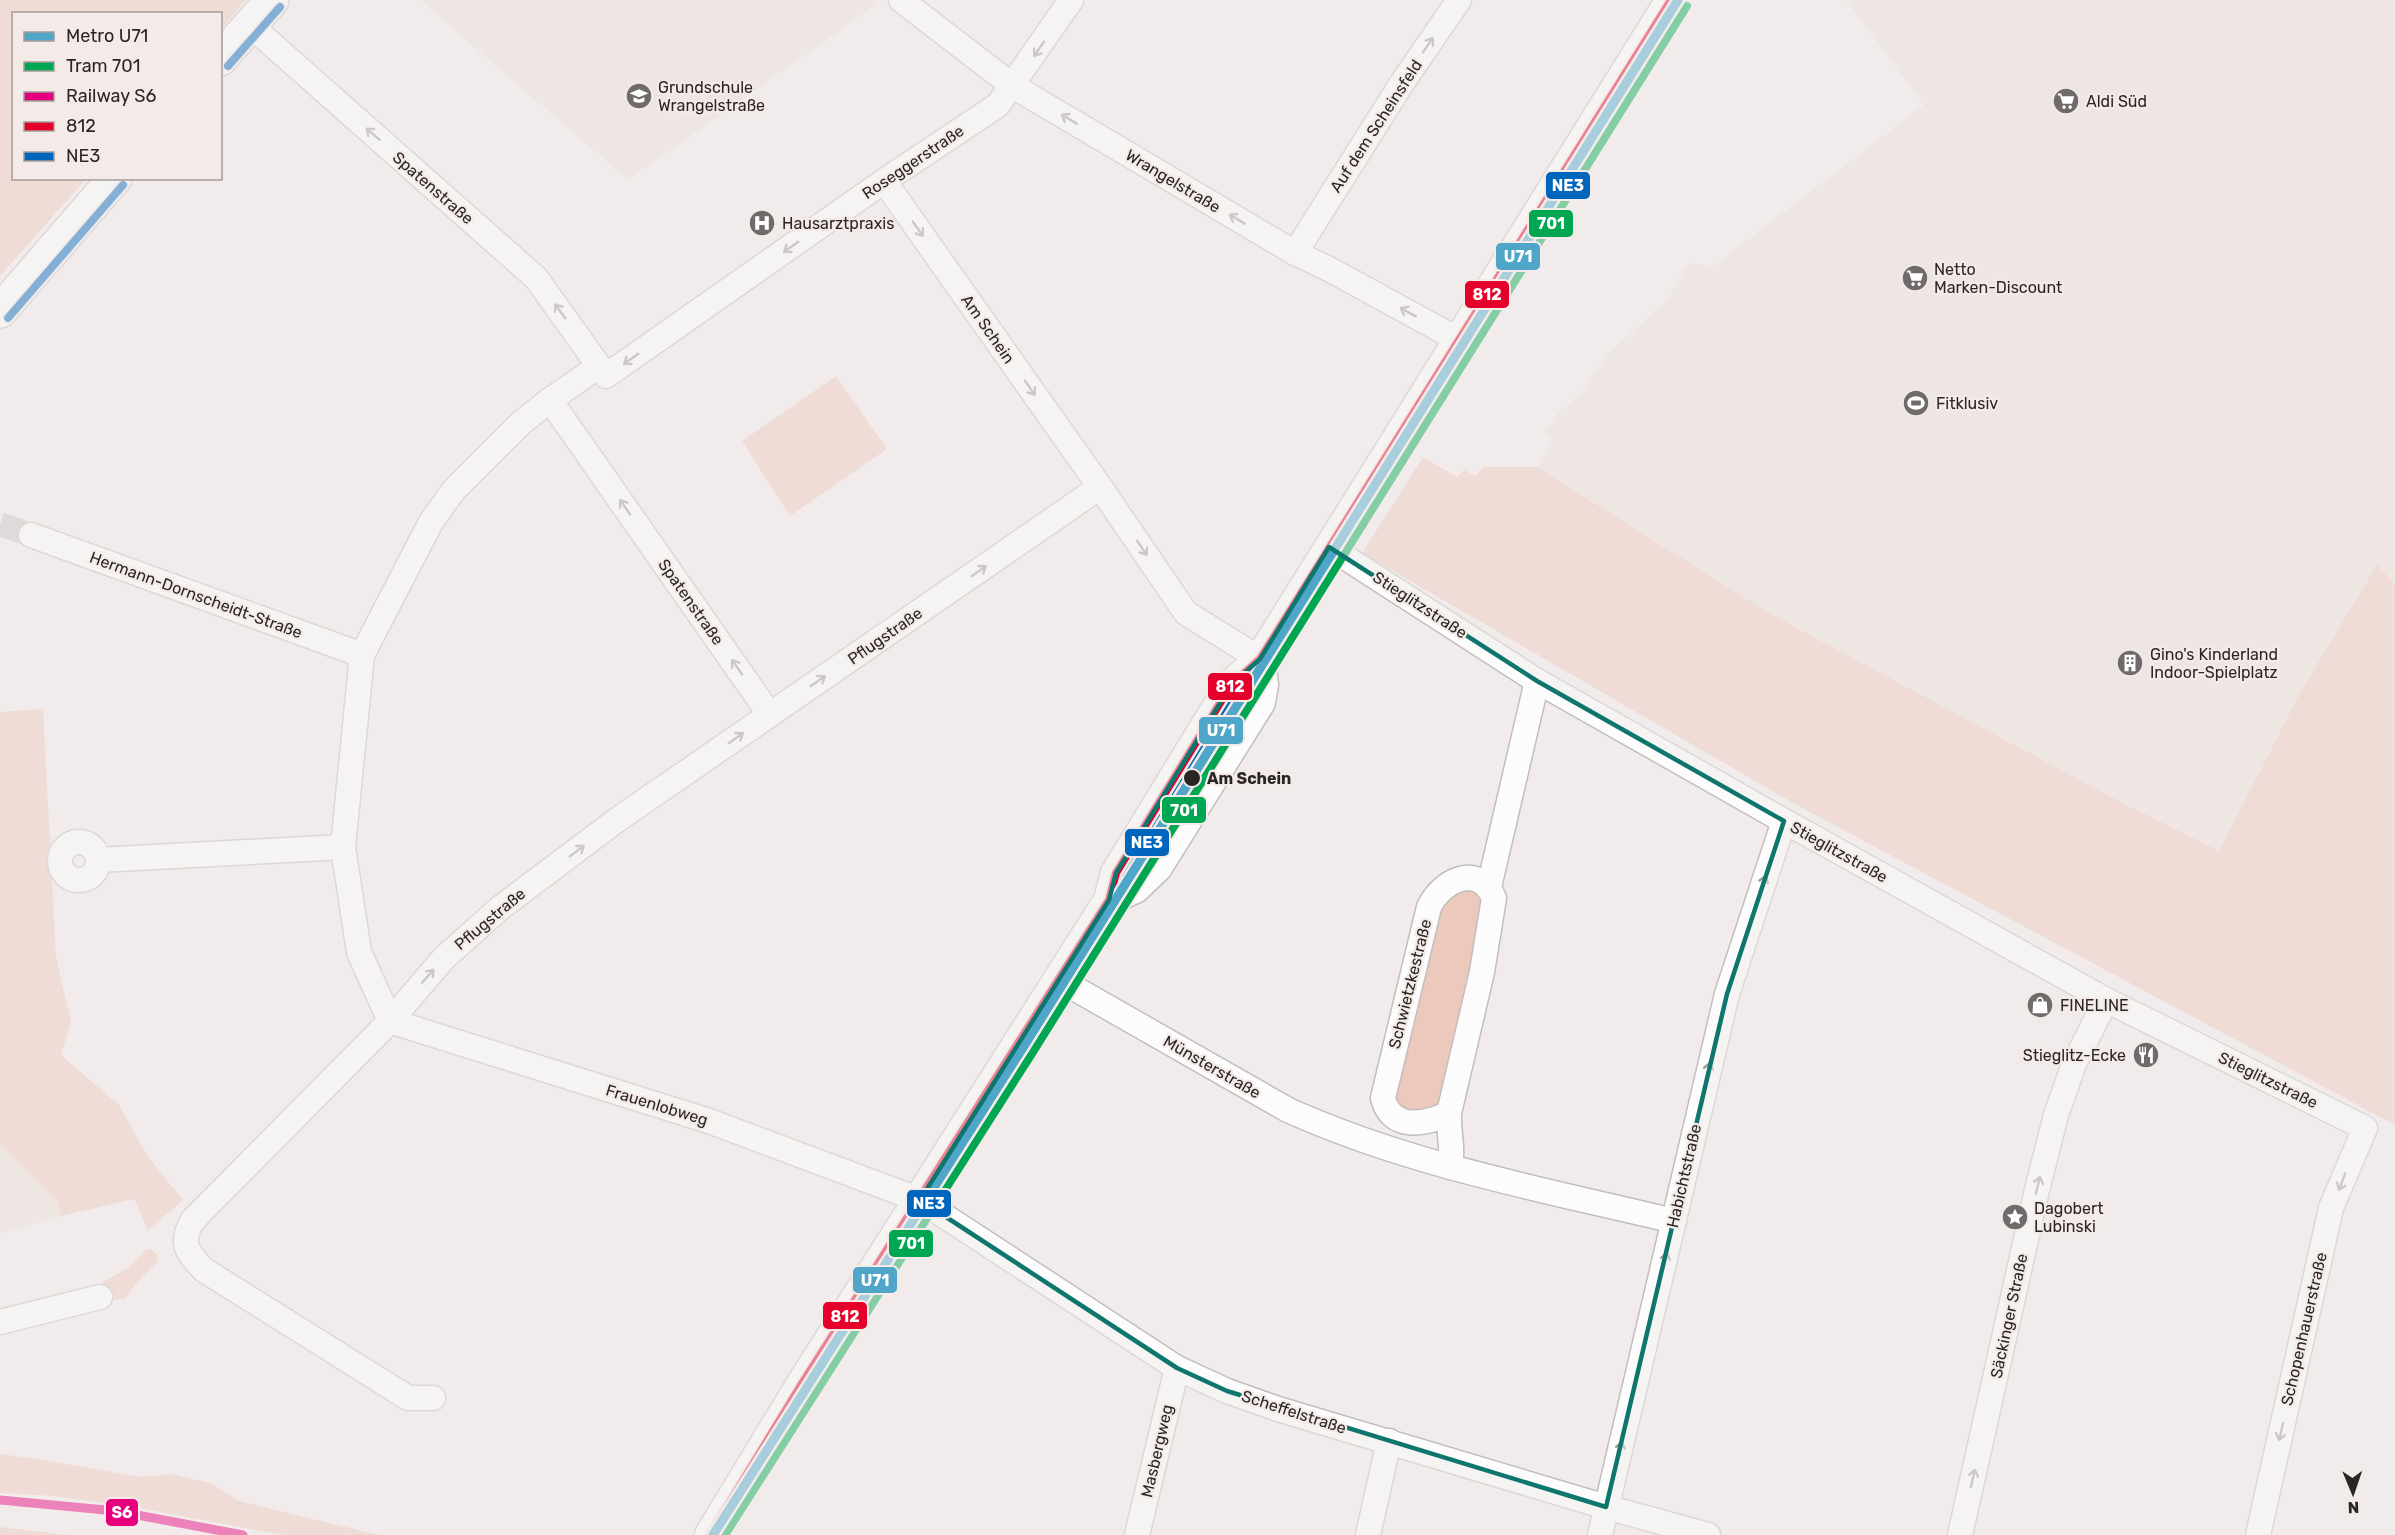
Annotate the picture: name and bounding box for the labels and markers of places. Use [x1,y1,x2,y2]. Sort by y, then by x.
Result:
place label: Grundschule Wrangelstraße [658,78,765,115]
school or university icon: Grundschule Wrangelstraße [624,81,654,111]
supermarket icon: Aldi Süd [2051,86,2081,116]
place label: Aldi Süd [2086,92,2147,111]
hospital icon: Hausarztpraxis [747,208,777,238]
place label: Hausarztpraxis [782,214,894,233]
place label: Netto Marken-Discount [1934,260,2062,297]
supermarket icon: Netto Marken-Discount [1900,263,1930,293]
sports icon: Fitklusiv [1901,388,1931,418]
place label: Fitklusiv [1936,394,1998,413]
place label: Gino's Kinderland Indoor-Spielplatz [2150,645,2278,682]
building icon: Gino's Kinderland Indoor-Spielplatz [2115,648,2145,678]
marker: Am Schein [1182,768,1202,788]
place label: Am Schein [1207,769,1291,788]
shop icon: FINELINE [2025,990,2055,1020]
place label: FINELINE [2060,996,2129,1015]
restaurant icon: Stieglitz-Ecke [2131,1040,2161,1070]
place label: Stieglitz-Ecke [2023,1046,2126,1065]
place label: Dagobert Lubinski [2034,1199,2103,1236]
place icon: Dagobert Lubinski [2000,1202,2030,1232]

